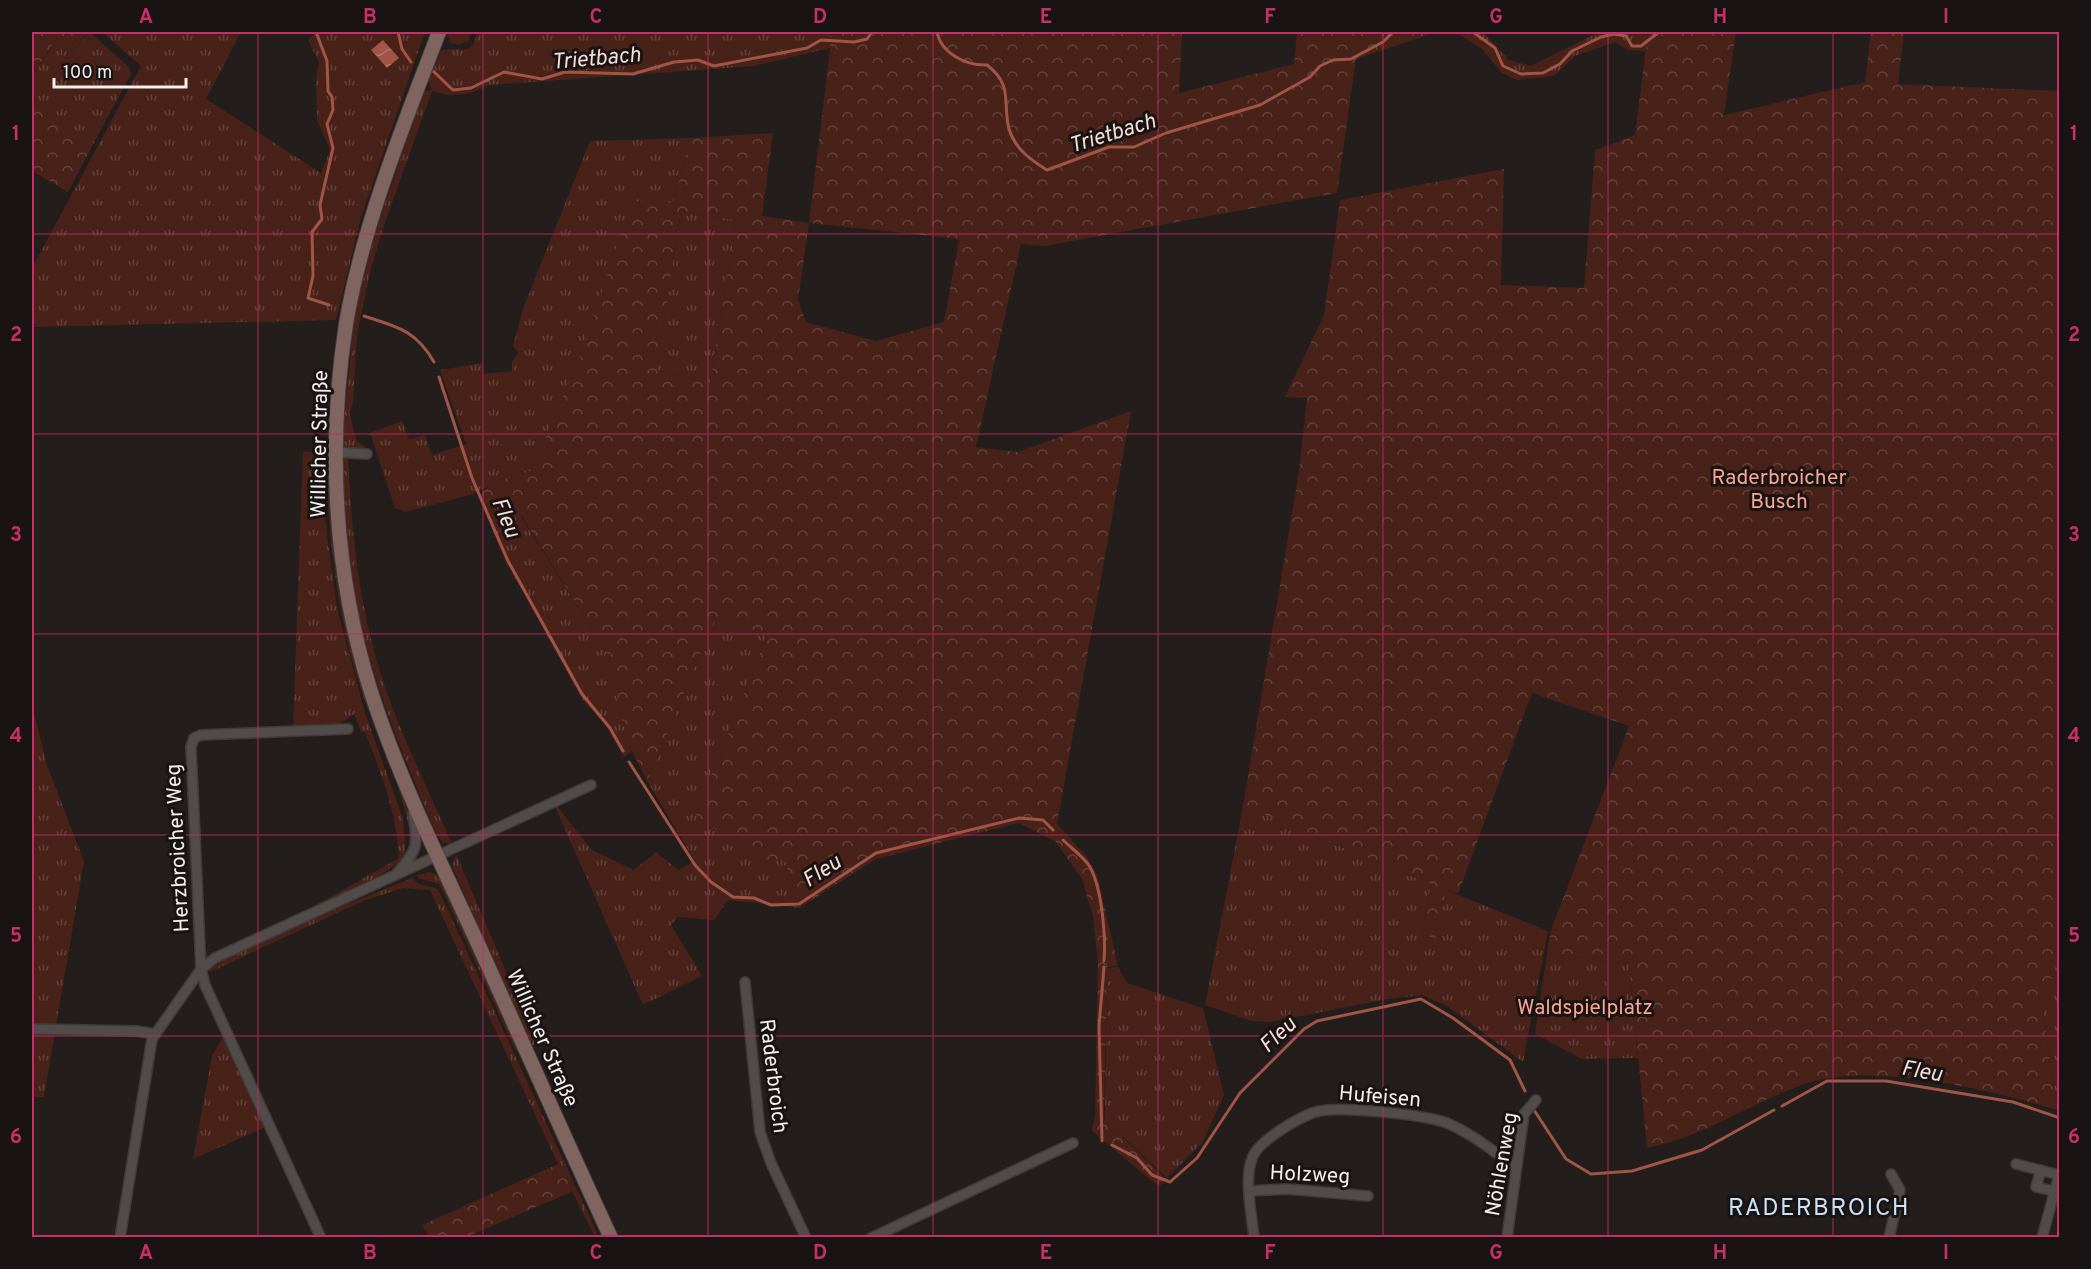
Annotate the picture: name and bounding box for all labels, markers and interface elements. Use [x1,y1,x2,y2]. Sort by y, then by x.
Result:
text: A [139,5,153,31]
text: B [363,5,377,31]
text: C [590,5,602,31]
text: D [813,5,827,31]
text: E [1040,5,1052,31]
text: F [1264,5,1276,31]
text: G [1489,5,1503,31]
text: H [1713,5,1727,31]
text: I [1943,5,1949,31]
water label: Trietbach [551,42,642,77]
scale bar [54,51,186,89]
text: 100 m [63,62,112,85]
water label: Trietbach [1066,108,1159,160]
text: 1 [12,122,20,148]
text: 1 [2070,122,2078,148]
text: 2 [10,323,22,349]
text: 2 [2068,323,2080,349]
street label: Willicher Straße [306,370,335,518]
park label: Raderbroicher Busch [1711,465,1847,516]
water label: Fleu [484,494,526,543]
text: 3 [10,523,22,549]
text: 3 [2068,523,2080,549]
text: 4 [10,724,22,750]
text: 4 [2068,724,2080,750]
street label: Herzbroicher Weg [161,763,196,933]
water label: Fleu [798,849,848,895]
text: 5 [10,924,22,950]
text: 5 [2068,924,2080,950]
street label: Willicher Straße [499,966,584,1112]
park label: Waldspielplatz [1517,995,1653,1022]
water label: Fleu [1255,1011,1304,1060]
street label: Raderbroich [752,1017,793,1135]
water label: Fleu [1899,1056,1945,1089]
street label: Hufeisen [1338,1080,1422,1115]
street label: Nöhlenweg [1480,1110,1525,1218]
text: 6 [10,1125,22,1151]
text: 6 [2068,1125,2080,1151]
street label: Holzweg [1269,1160,1351,1191]
district label: RADERBROICH [1728,1194,1910,1224]
text: A [139,1241,153,1267]
text: B [363,1241,377,1267]
text: C [590,1241,602,1267]
text: D [813,1241,827,1267]
text: E [1040,1241,1052,1267]
text: F [1264,1241,1276,1267]
text: G [1489,1241,1503,1267]
text: H [1713,1241,1727,1267]
text: I [1943,1241,1949,1267]

